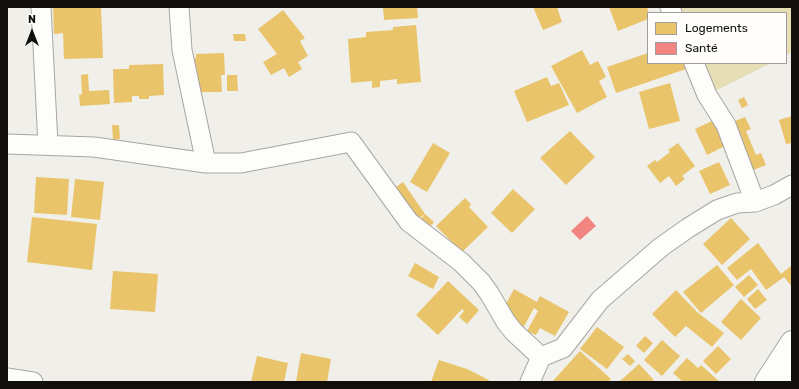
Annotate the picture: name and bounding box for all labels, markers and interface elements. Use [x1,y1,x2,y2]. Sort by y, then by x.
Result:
north arrow [12,12,52,52]
legend [647,12,787,64]
text: N [28,13,36,26]
text: Logements [685,21,748,35]
text: Santé [685,41,718,55]

